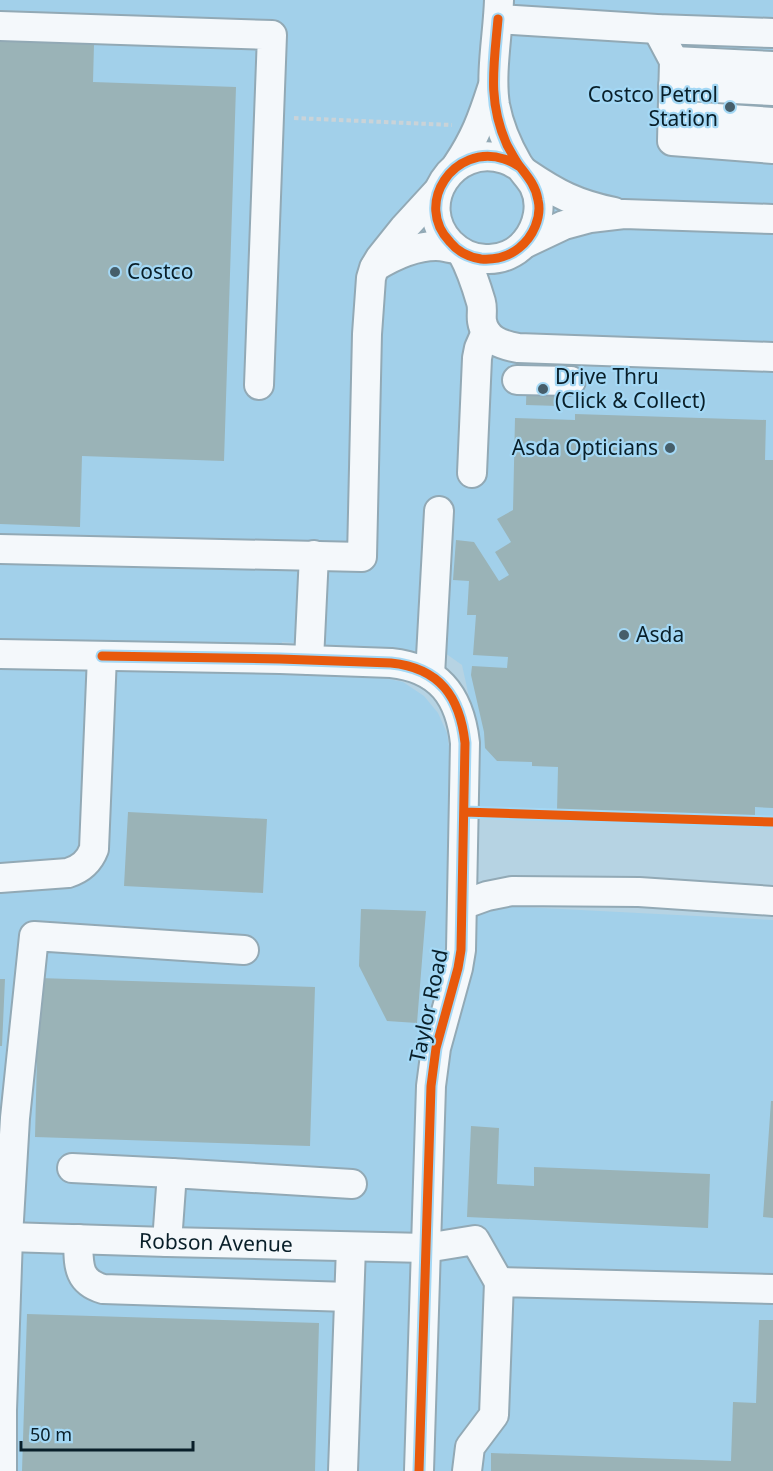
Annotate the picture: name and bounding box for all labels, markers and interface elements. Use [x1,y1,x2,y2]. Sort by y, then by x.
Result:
place label: Costco Petrol Station [588,80,718,132]
marker: Costco Petrol Station [723,100,737,114]
place label: Costco [127,257,193,285]
marker: Costco [108,265,122,279]
place label: Drive Thru (Click & Collect) [555,362,706,414]
marker: Drive Thru (Click & Collect) [536,382,550,396]
place label: Asda Opticians [512,433,658,461]
marker: Asda Opticians [663,441,677,455]
place label: Asda [636,620,684,648]
marker: Asda [617,628,631,642]
street label: Taylor Road [402,947,454,1065]
street label: Robson Avenue [139,1226,293,1258]
scale bar [21,1414,194,1452]
text: 50 m [30,1422,72,1446]

